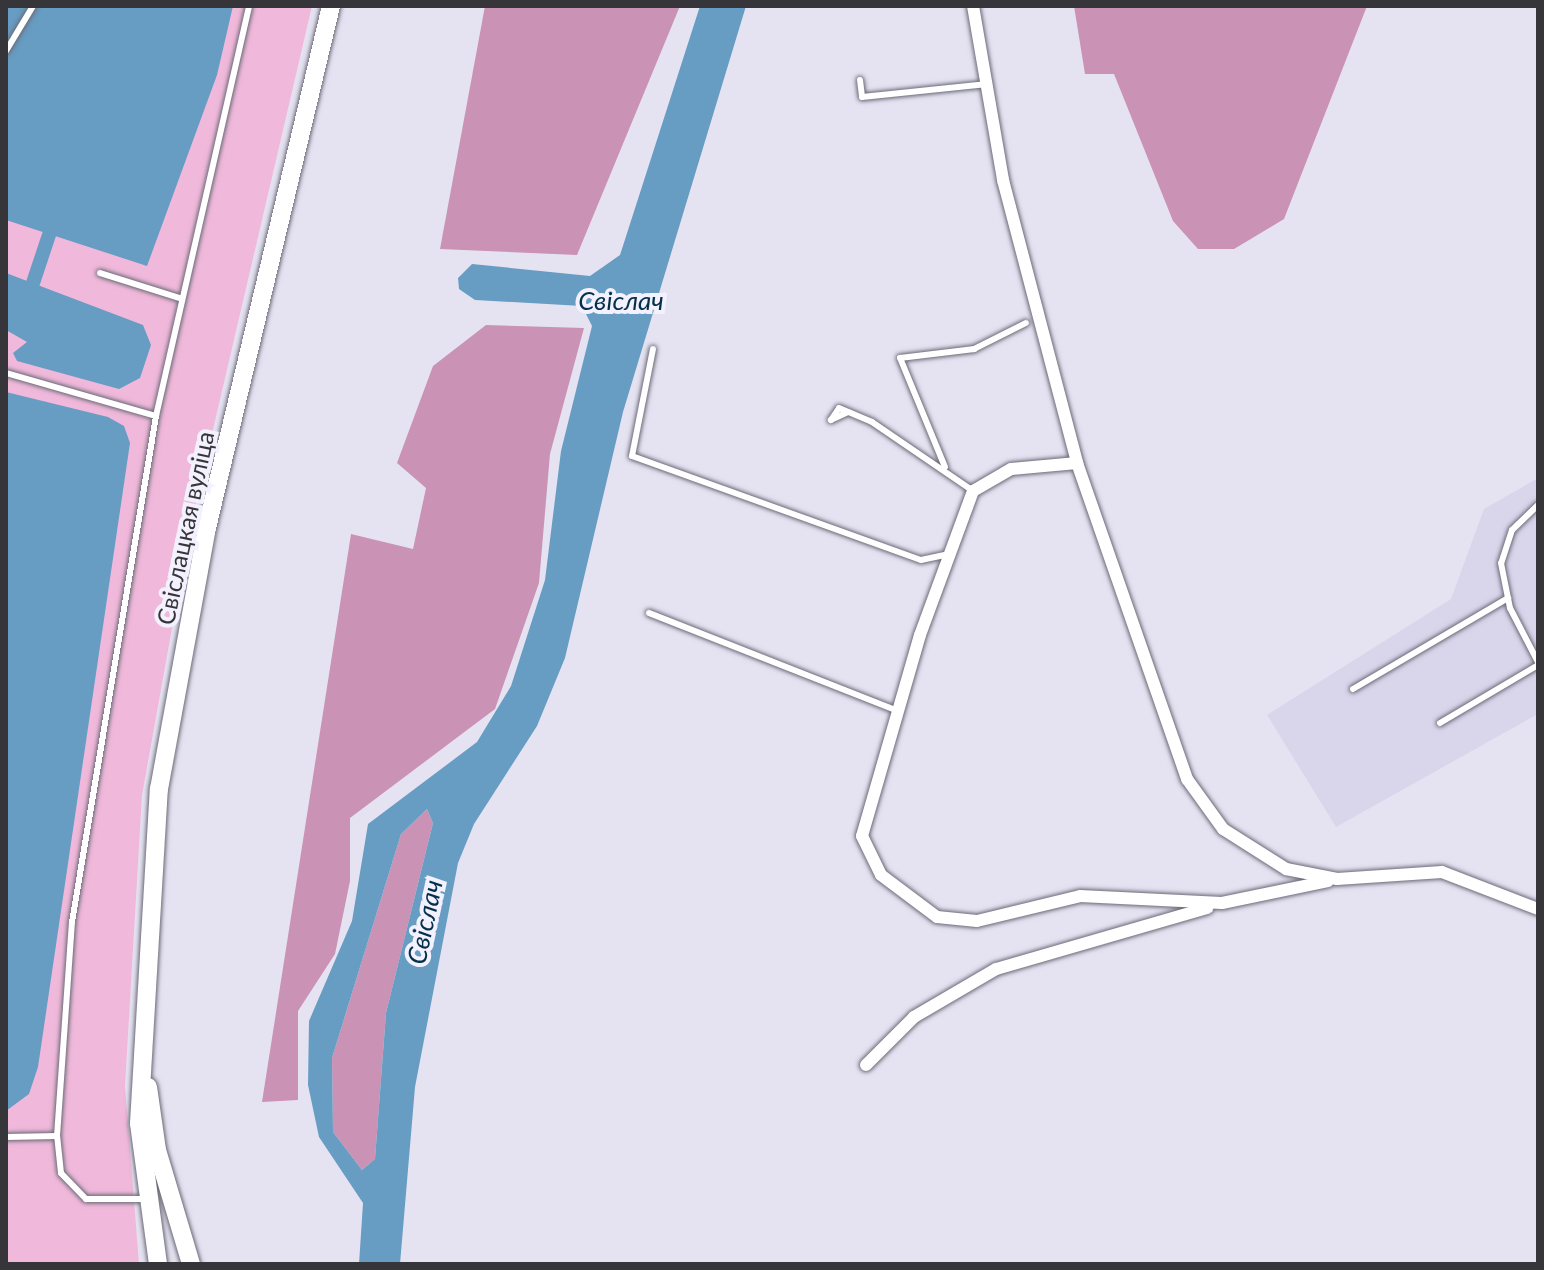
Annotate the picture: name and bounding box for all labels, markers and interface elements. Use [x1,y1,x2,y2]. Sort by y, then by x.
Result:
water label: Свіслач [578,285,664,317]
street label: Свіслацкая вуліца [150,429,220,627]
water label: Свіслач [401,877,449,967]

